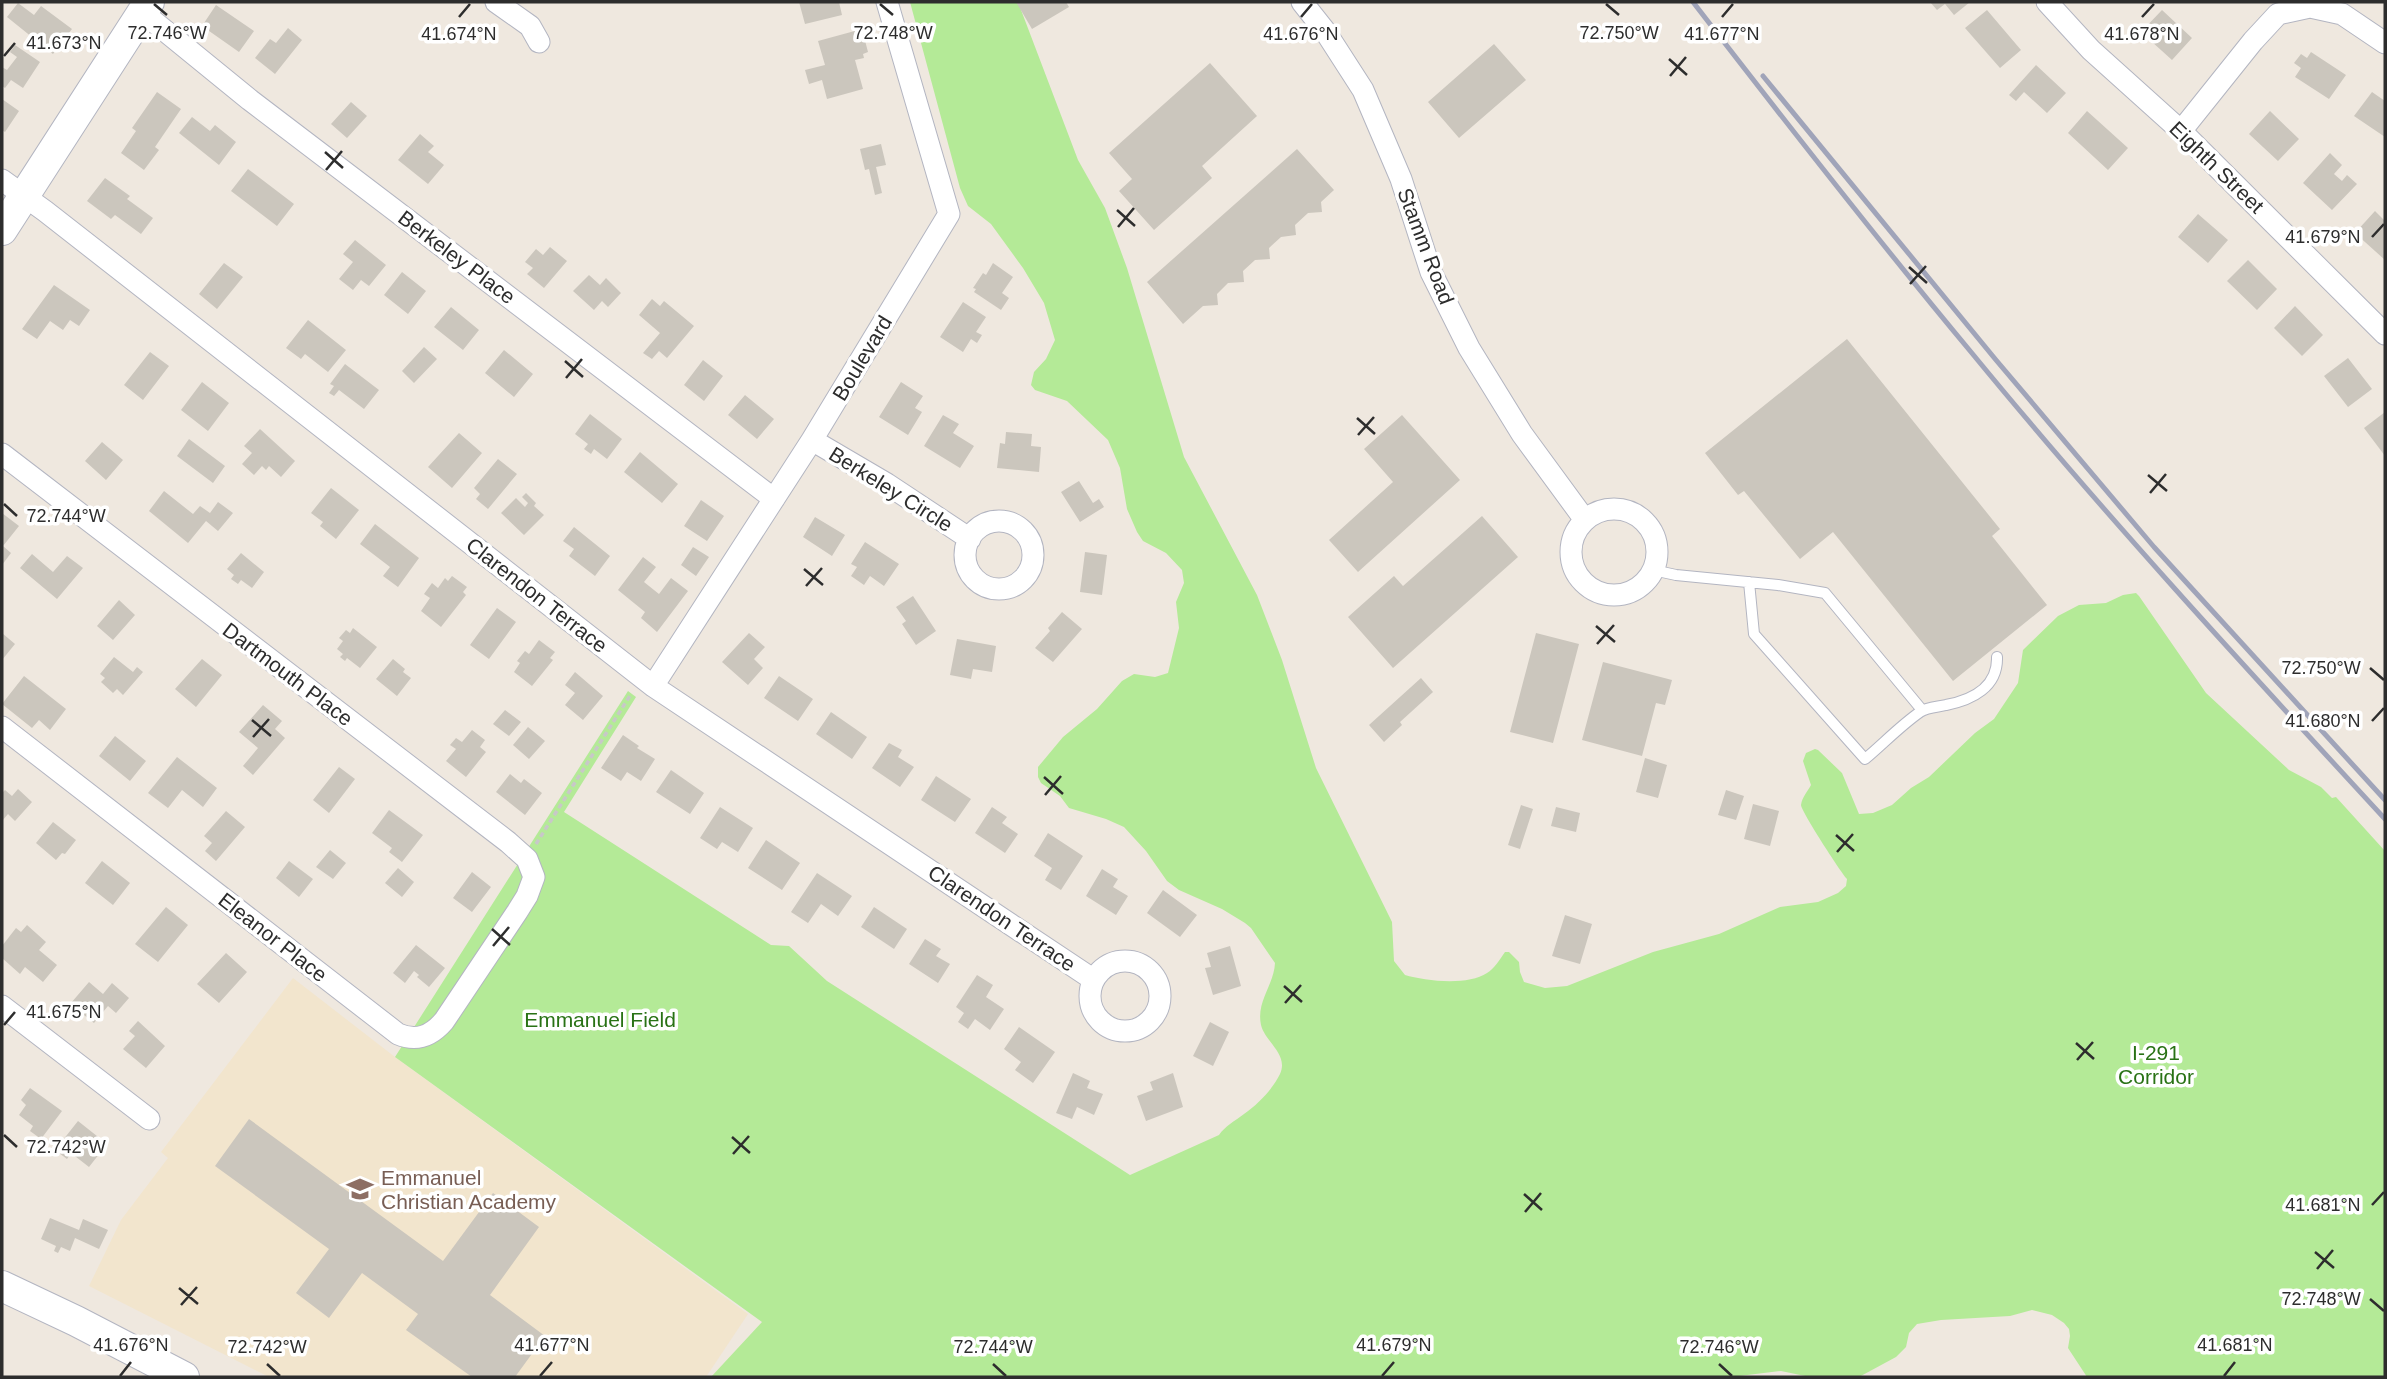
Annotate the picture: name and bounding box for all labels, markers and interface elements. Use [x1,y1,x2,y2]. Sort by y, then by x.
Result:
text: 72.746°W [127,23,207,43]
text: 72.748°W [853,23,933,43]
text: 72.750°W [1579,23,1659,43]
text: 41.674°N [421,24,497,44]
text: 41.676°N [1263,24,1339,44]
text: 41.677°N [1684,24,1760,44]
text: 41.678°N [2104,24,2180,44]
text: 41.673°N [26,33,102,53]
street label: Eighth Street [2165,117,2269,218]
street label: Stamm Road [1393,185,1459,307]
street label: Berkeley Place [394,206,520,308]
text: 41.679°N [2285,227,2361,247]
street label: Boulevard [828,312,896,404]
street label: Berkeley Circle [825,442,957,536]
text: 72.744°W [26,506,106,526]
street label: Clarendon Terrace [462,533,612,657]
street label: Dartmouth Place [219,618,357,730]
text: 72.750°W [2281,658,2361,678]
text: 41.680°N [2285,711,2361,731]
street label: Clarendon Terrace [924,860,1080,976]
street label: Eleanor Place [214,888,332,986]
text: 41.675°N [26,1002,102,1022]
park label: Emmanuel Field [524,1008,676,1031]
park label: I-291 Corridor [2118,1041,2194,1088]
text: 72.742°W [26,1137,106,1157]
place label: Emmanuel Christian Academy [381,1166,557,1213]
school or university icon: Emmanuel Christian Academy [345,1174,375,1204]
text: 41.681°N [2285,1195,2361,1215]
text: 72.748°W [2281,1289,2361,1309]
text: 41.676°N [93,1335,169,1355]
text: 41.677°N [514,1335,590,1355]
text: 41.679°N [1356,1335,1432,1355]
text: 41.681°N [2197,1335,2273,1355]
text: 72.742°W [227,1337,307,1357]
text: 72.744°W [953,1337,1033,1357]
text: 72.746°W [1679,1337,1759,1357]

